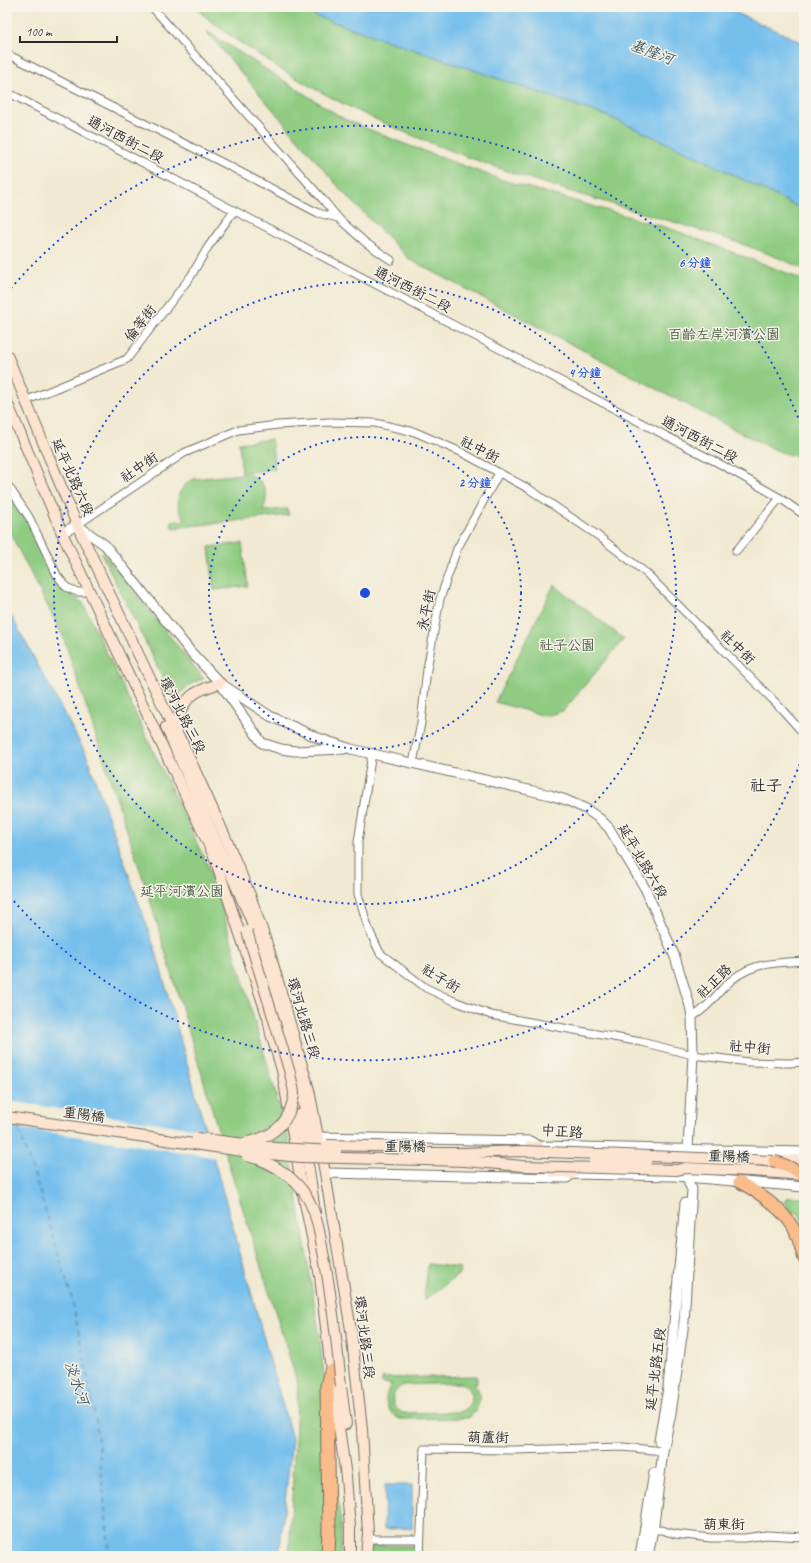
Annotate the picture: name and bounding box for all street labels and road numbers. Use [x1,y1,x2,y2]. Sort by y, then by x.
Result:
street label: 通河西街二段 [85,112,167,167]
street label: 通河西街二段 [371,263,454,316]
street label: 倫等街 [121,302,160,345]
street label: 通河西街二段 [659,412,741,467]
street label: 社中街 [457,432,502,467]
street label: 延平北路六段 [48,435,97,519]
street label: 社中街 [117,449,161,486]
street label: 永平街 [414,588,439,632]
street label: 社中街 [717,626,759,668]
street label: 環河北路三段 [156,674,209,757]
street label: 延平北路六段 [614,821,671,902]
street label: 社子街 [418,960,463,997]
street label: 社正路 [693,961,735,1002]
street label: 環河北路三段 [284,975,323,1061]
street label: 社中街 [728,1037,772,1058]
street label: 重陽橋 [62,1103,106,1126]
street label: 中正路 [540,1122,584,1141]
street label: 重陽橋 [384,1138,426,1155]
street label: 重陽橋 [708,1147,750,1166]
street label: 環河北路三段 [351,1294,378,1380]
street label: 延平北路五段 [642,1326,669,1412]
street label: 葫蘆街 [467,1429,509,1446]
street label: 葫東街 [703,1516,745,1533]

